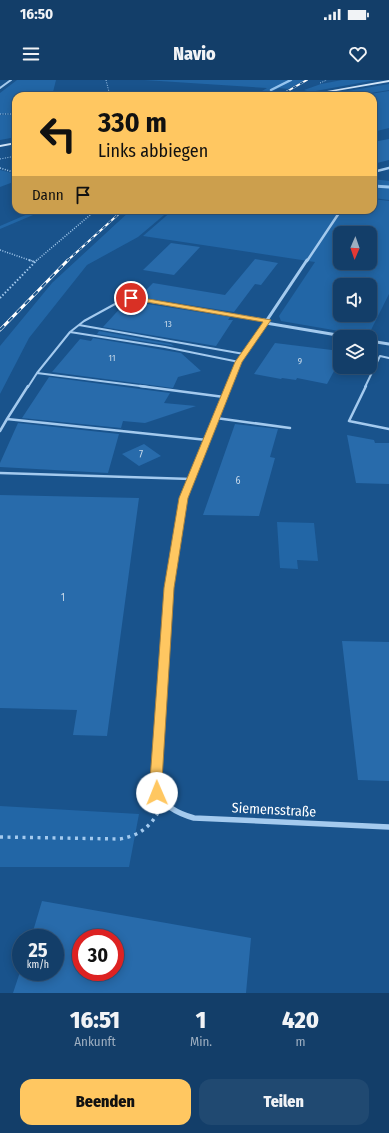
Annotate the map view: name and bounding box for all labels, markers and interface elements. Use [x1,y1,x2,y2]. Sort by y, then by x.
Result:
text: 16:50 [20,5,53,23]
icon: menu [20,43,42,65]
text: Navio [173,43,216,65]
icon: heart [347,43,369,65]
text: 330 m [98,106,167,139]
icon: left [32,108,84,160]
text: Links abbiegen [98,140,208,162]
icon: arrive [72,184,94,206]
text: Dann [32,186,64,204]
north arrow [333,226,377,270]
map controls [333,226,377,374]
button: sound [333,278,377,322]
pin [114,281,148,315]
icon: arrive [120,287,142,309]
house number: 13 [164,319,172,329]
button: layers [333,330,377,374]
house number: 11 [109,353,115,363]
house number: 9 [298,356,302,366]
house number: 7 [139,449,143,461]
house number: 6 [236,475,241,487]
house number: 1 [61,592,65,604]
position arrow [136,772,178,814]
street label: Siemensstraße [231,799,317,821]
speed limit sign: 30 [72,929,124,981]
text: 25 [28,938,48,962]
text: km/h [27,959,49,971]
text: 16:51 [70,1006,120,1034]
text: 1 [196,1006,206,1034]
text: 420 [282,1006,319,1034]
text: Ankunft [74,1034,116,1049]
text: Min. [190,1034,212,1049]
text: m [296,1034,306,1049]
button: Beenden [20,1079,191,1125]
button: Teilen [199,1079,369,1125]

